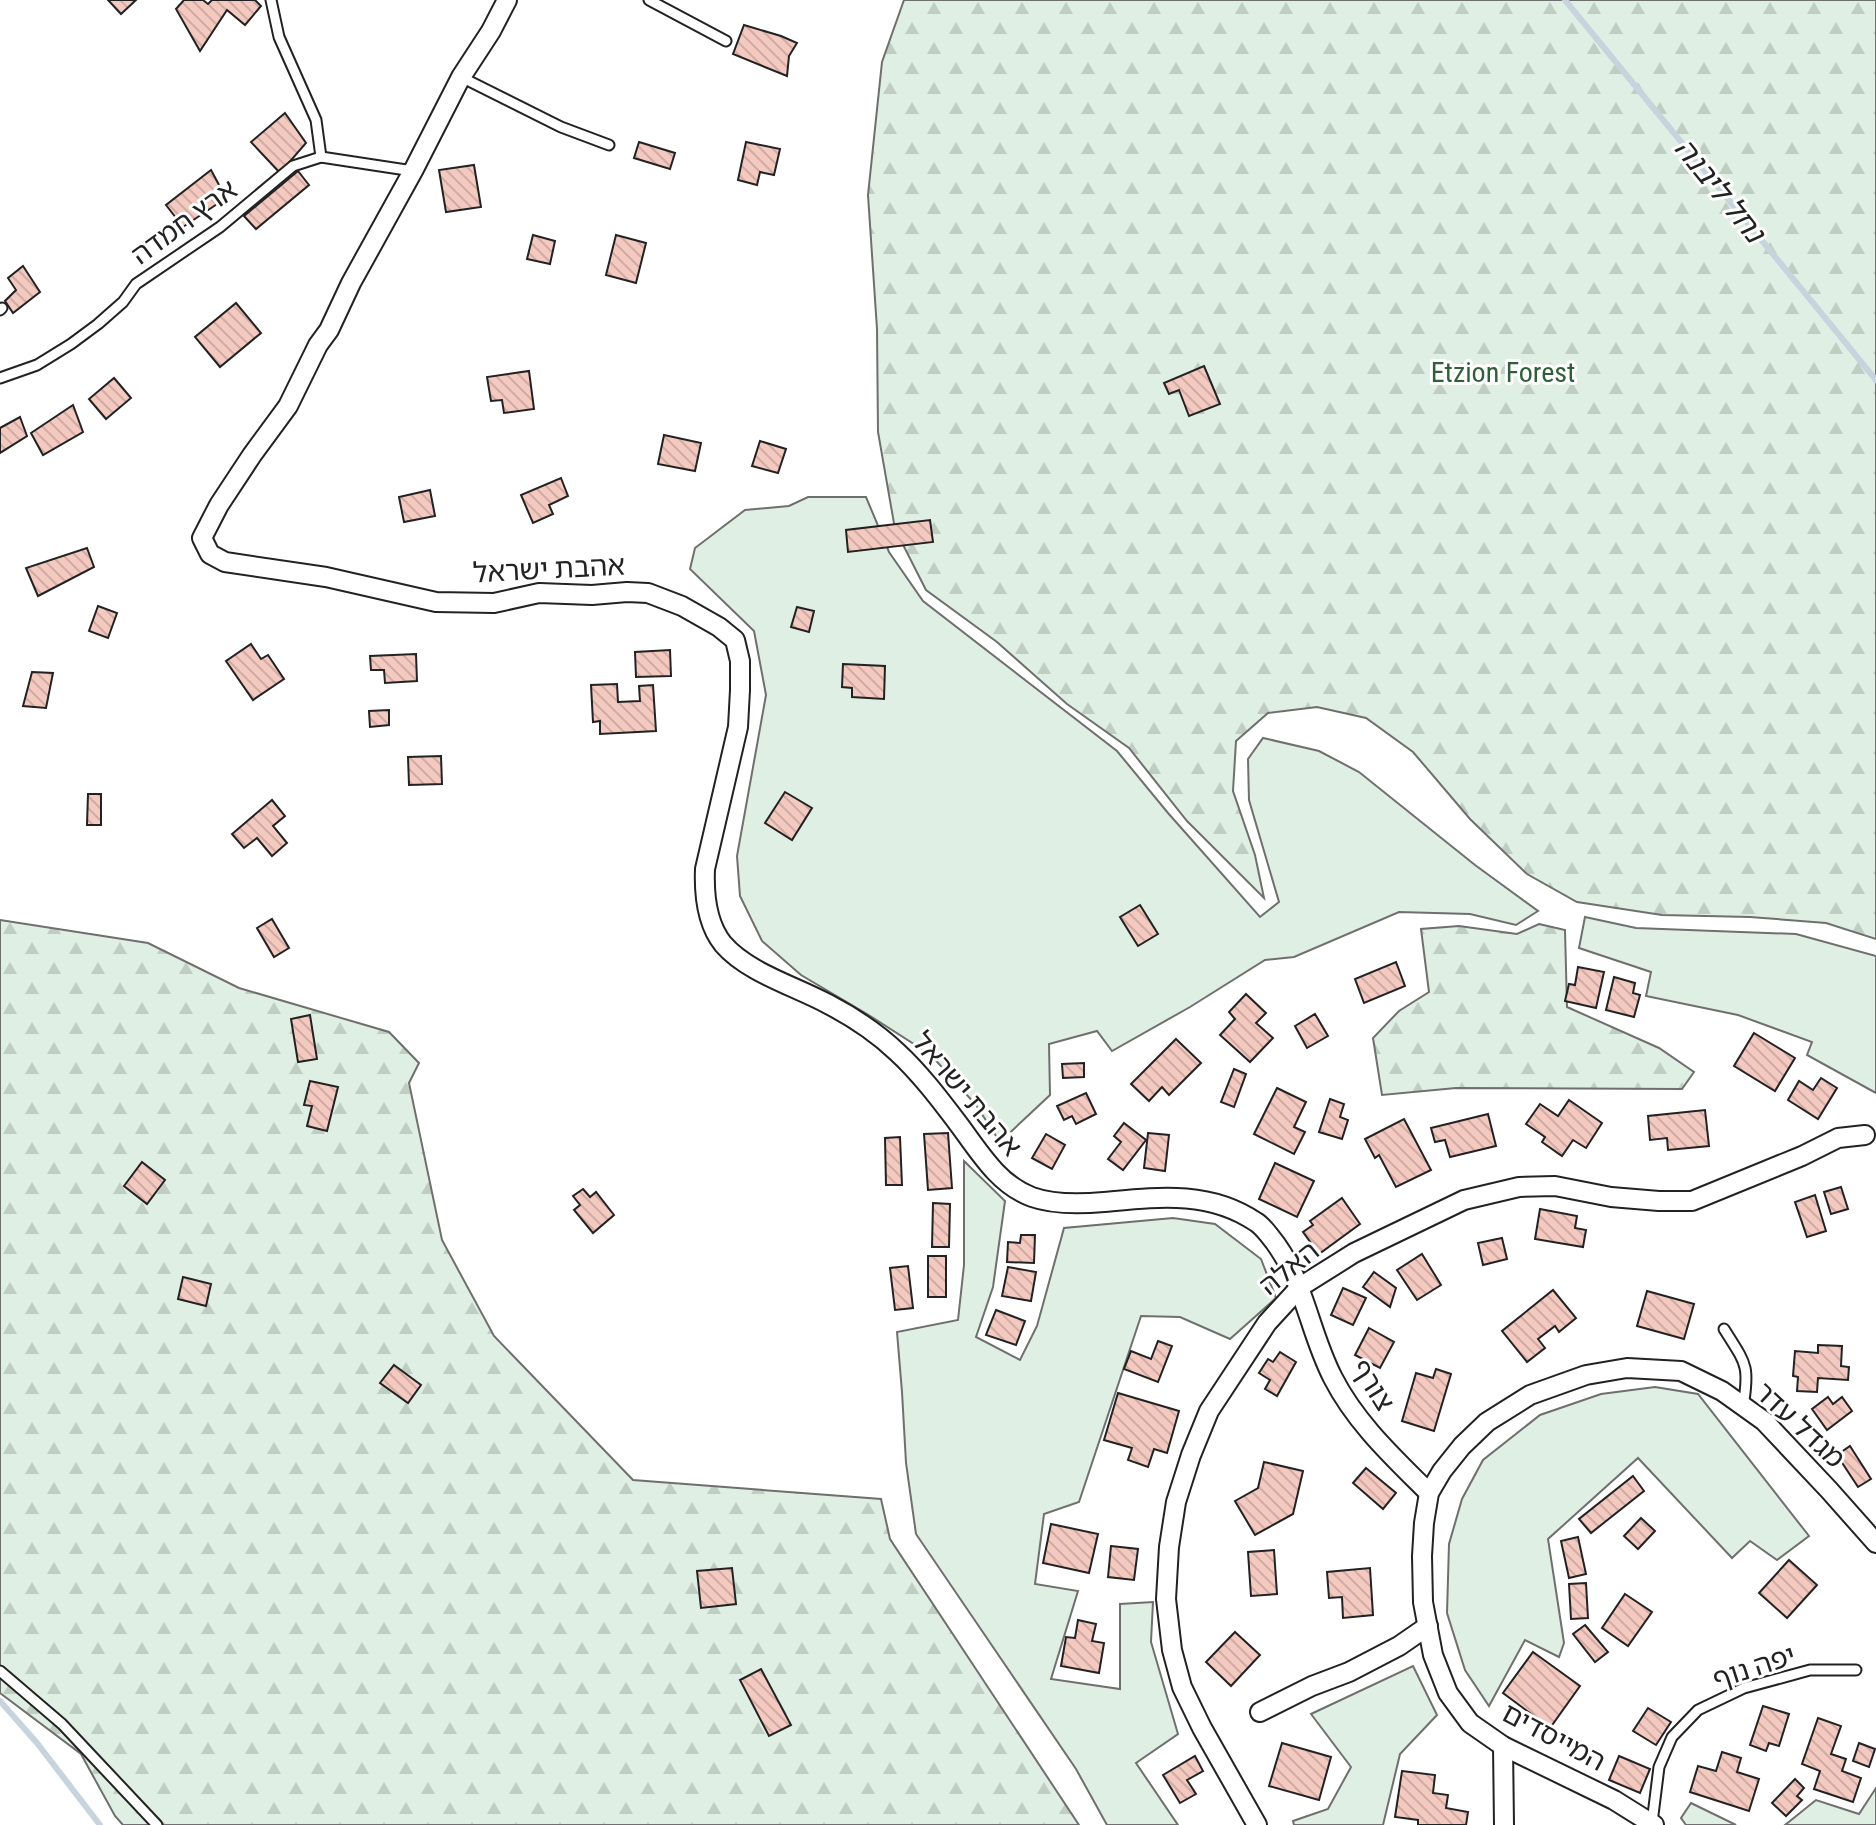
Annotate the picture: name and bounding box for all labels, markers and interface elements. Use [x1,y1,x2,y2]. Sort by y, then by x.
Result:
water label: נחל ליבנה [1667,131,1774,251]
street label: ארץ חמדה [125,173,243,271]
park label: Etzion Forest [1431,356,1575,389]
street label: אהבת ישראל [472,549,626,589]
street label: אהבת ישראל [905,1025,1029,1163]
street label: האלה [1252,1234,1326,1302]
street label: צורף [1344,1353,1402,1417]
street label: מגדל עדר [1748,1375,1852,1475]
street label: יפה נוף [1709,1638,1799,1696]
street label: המייסדים [1497,1696,1611,1778]

